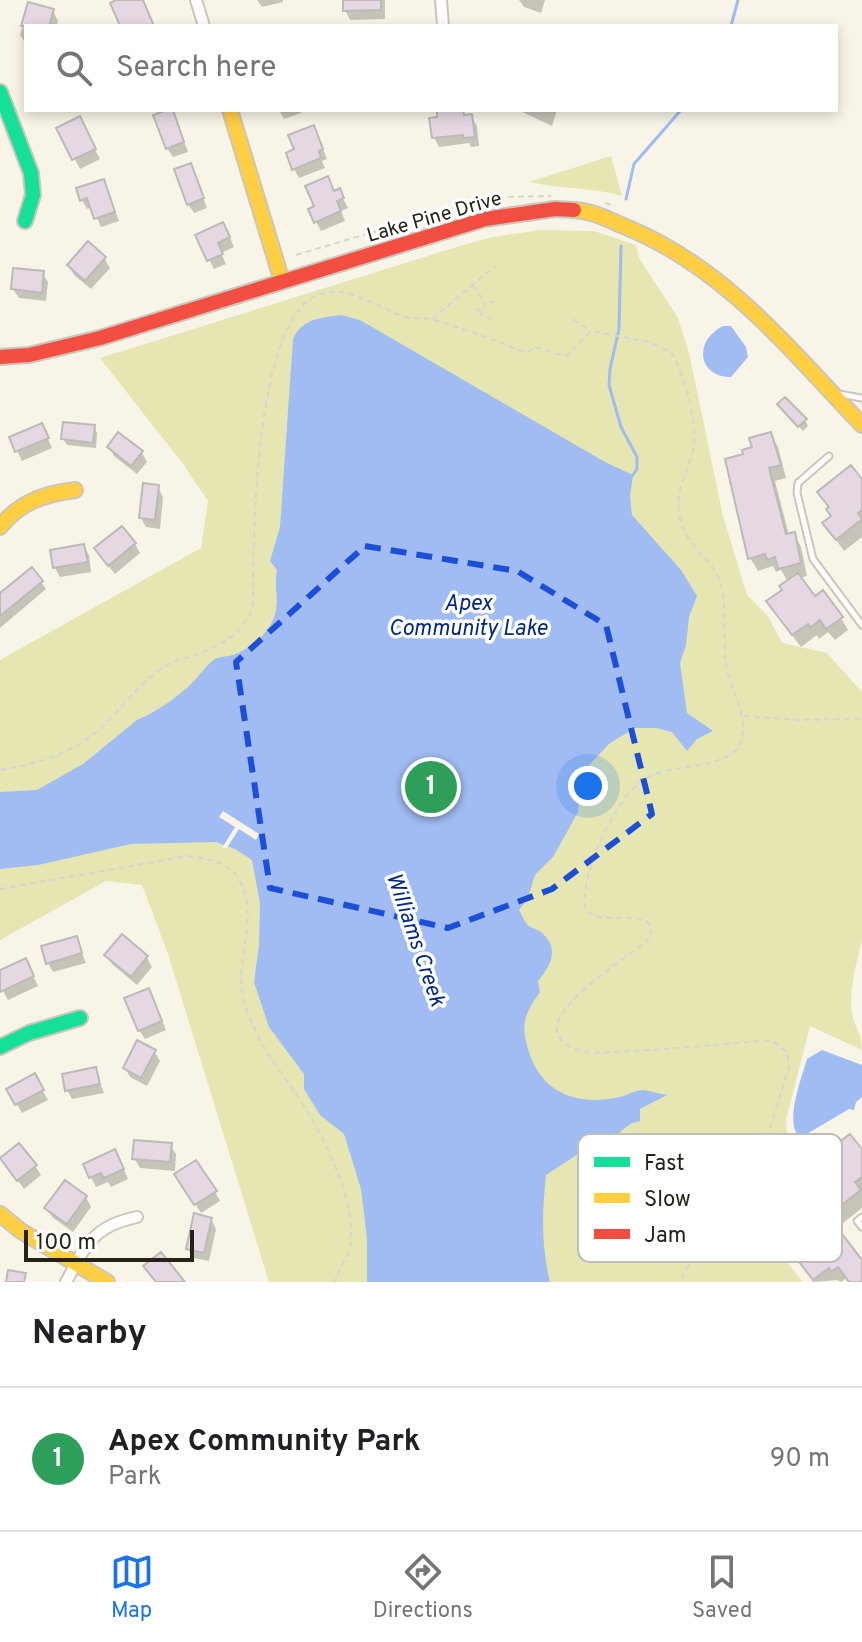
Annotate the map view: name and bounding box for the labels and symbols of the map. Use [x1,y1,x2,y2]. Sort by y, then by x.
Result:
street label: Lake Pine Drive [364,186,505,250]
water label: Apex Community Lake [389,591,548,643]
pin: 1 [405,757,457,817]
your location [568,766,608,806]
water label: Williams Creek [379,870,450,1011]
legend [578,1134,842,1262]
text: Fast [644,1151,685,1178]
text: Slow [644,1187,691,1214]
text: Jam [644,1223,687,1250]
scale bar [24,1226,194,1262]

